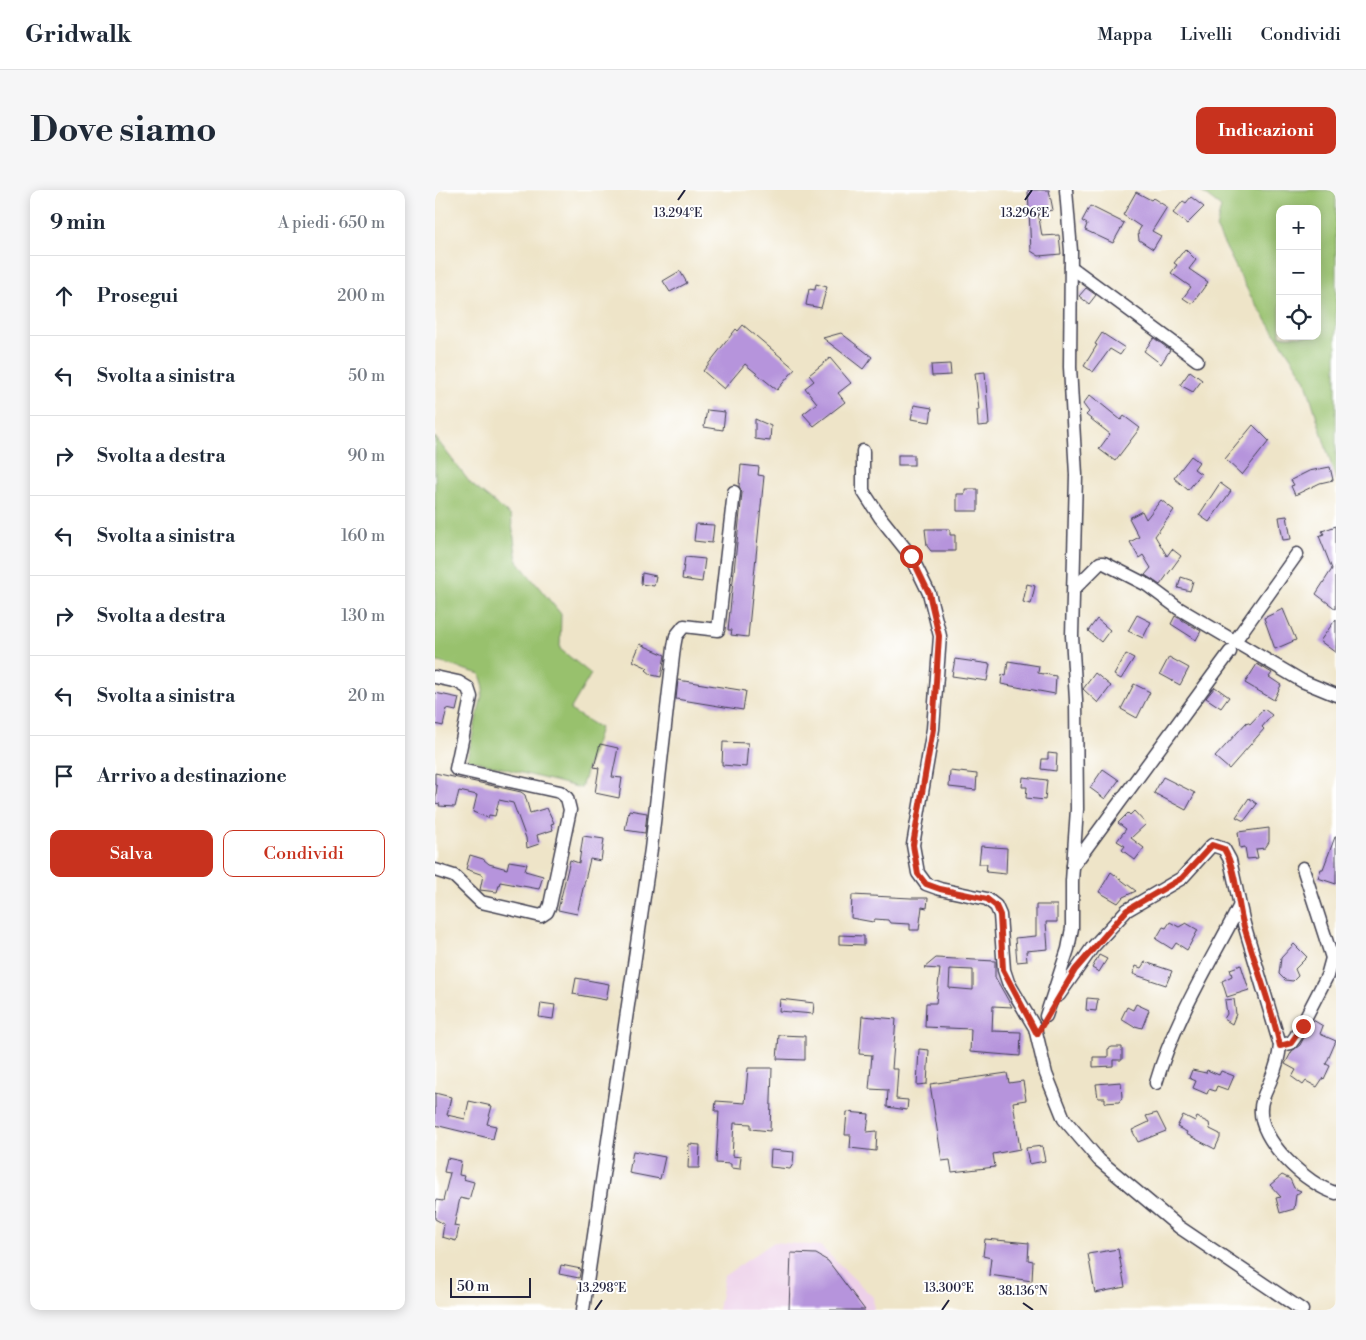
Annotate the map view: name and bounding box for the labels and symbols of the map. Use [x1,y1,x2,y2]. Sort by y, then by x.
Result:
text: 13.294°E [654,206,702,221]
text: 13.296°E [1001,206,1049,221]
route start [900,545,923,568]
route end [1292,1015,1315,1038]
scale bar [450,1275,531,1298]
text: 13.298°E [578,1281,626,1296]
text: 13.300°E [924,1281,974,1296]
text: 38.136°N [998,1284,1048,1299]

